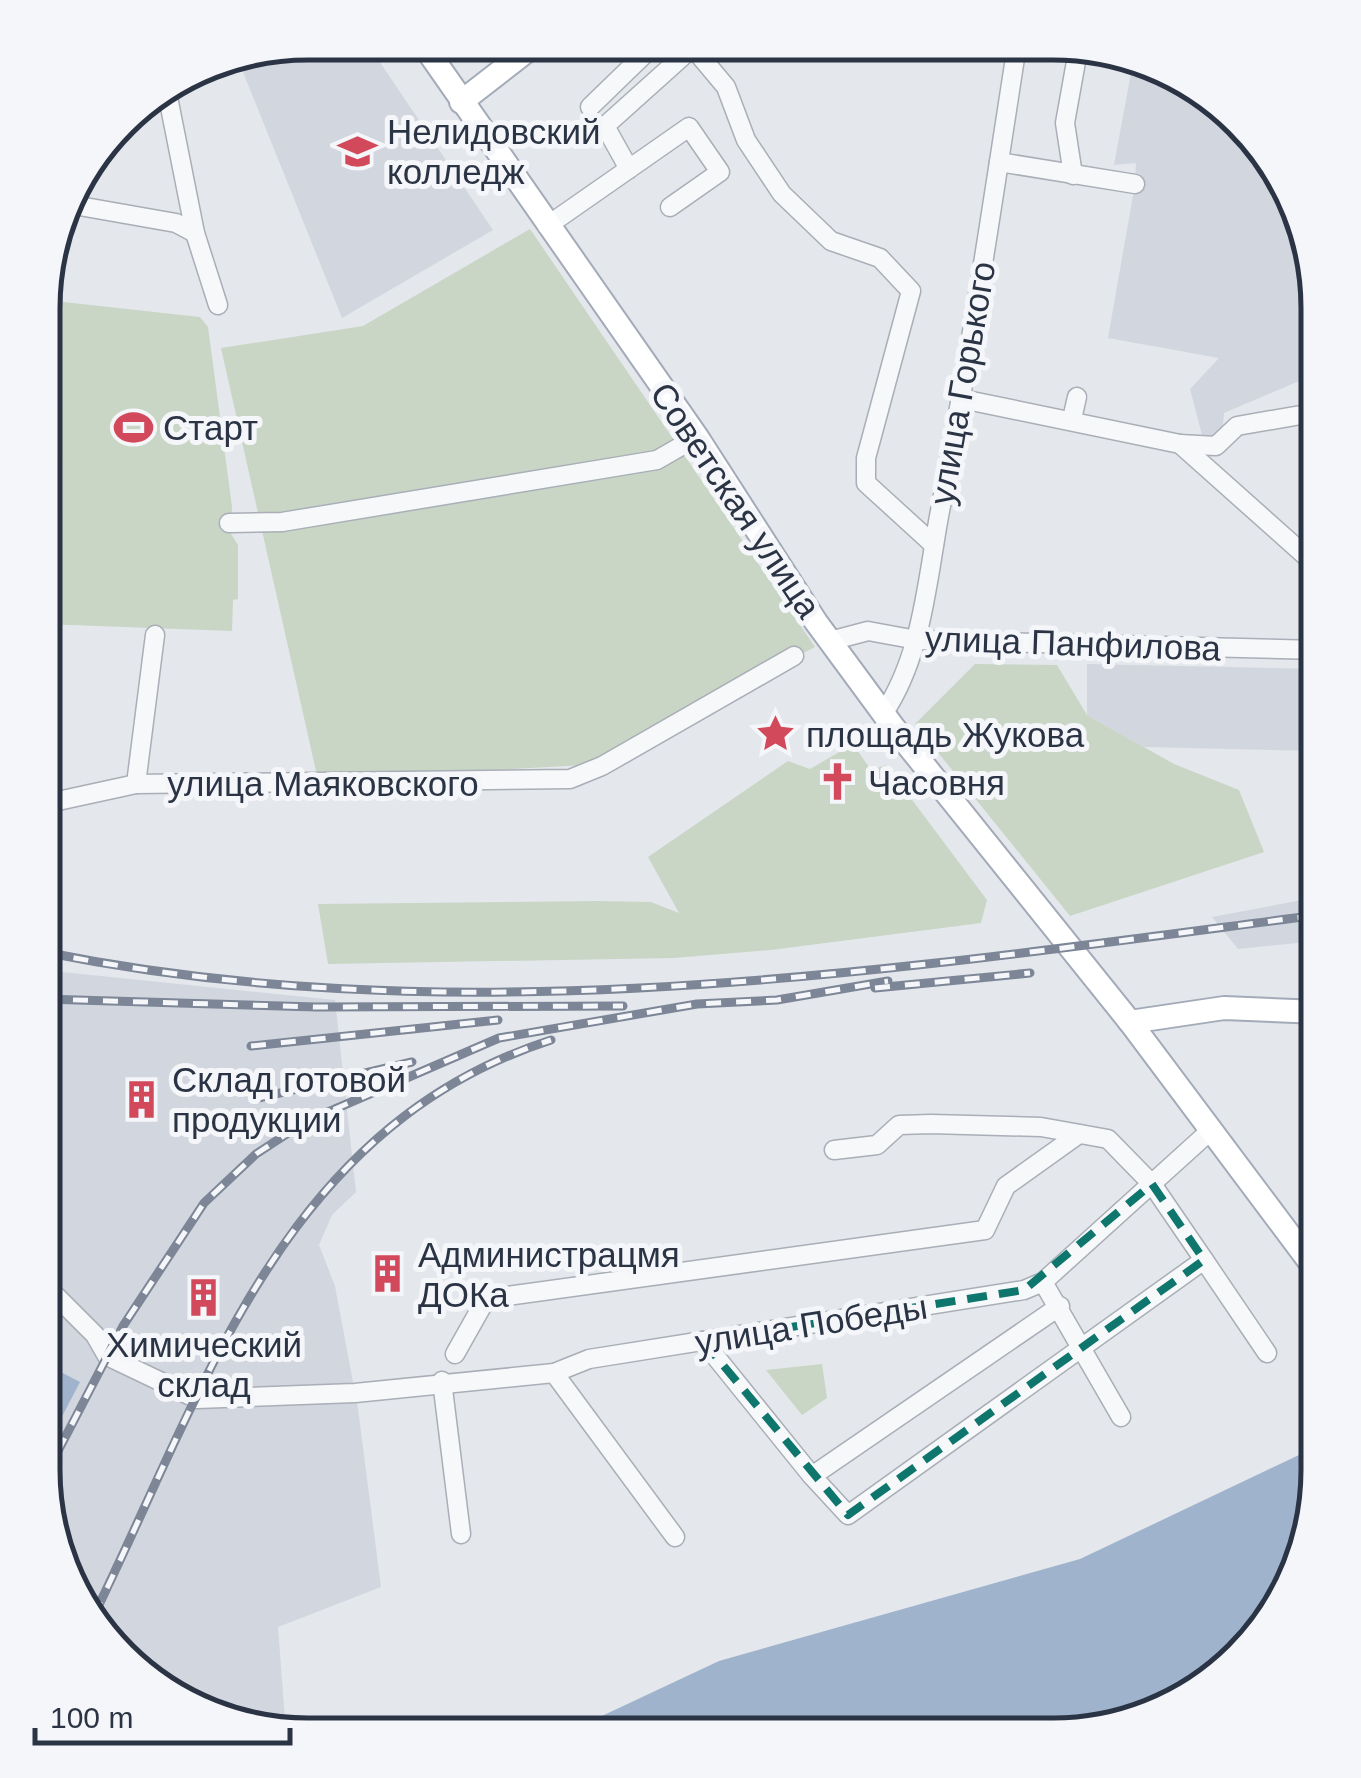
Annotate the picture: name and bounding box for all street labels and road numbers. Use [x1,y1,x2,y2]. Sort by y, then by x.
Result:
street label: улица Горького [921,258,1003,508]
street label: Советская улица [643,375,829,625]
street label: улица Панфилова [924,618,1222,668]
street label: улица Маяковского [167,764,479,803]
street label: улица Победы [692,1286,930,1362]

